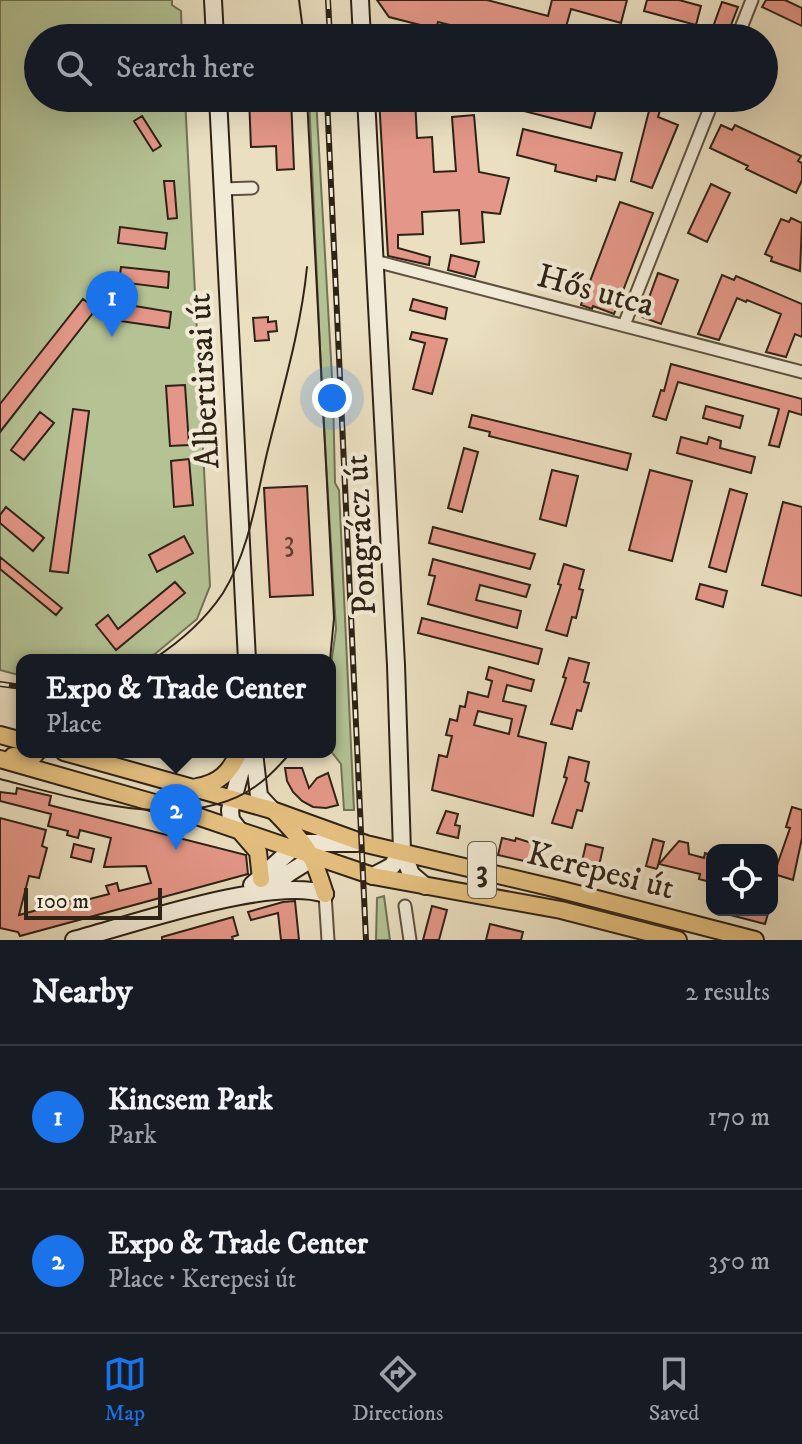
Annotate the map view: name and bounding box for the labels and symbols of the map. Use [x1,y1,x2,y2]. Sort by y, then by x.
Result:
street label: Hős utca [532,255,659,327]
pin: 1 [86,271,138,337]
street label: Albertirsai út [178,292,230,470]
your location [312,378,352,418]
street label: Pongrácz út [336,453,386,616]
house number: 3 [283,524,295,561]
pin: 2 [150,784,202,850]
street label: Kerepesi út [523,832,679,910]
road number: 3 [468,842,496,898]
scale bar [24,884,162,920]

